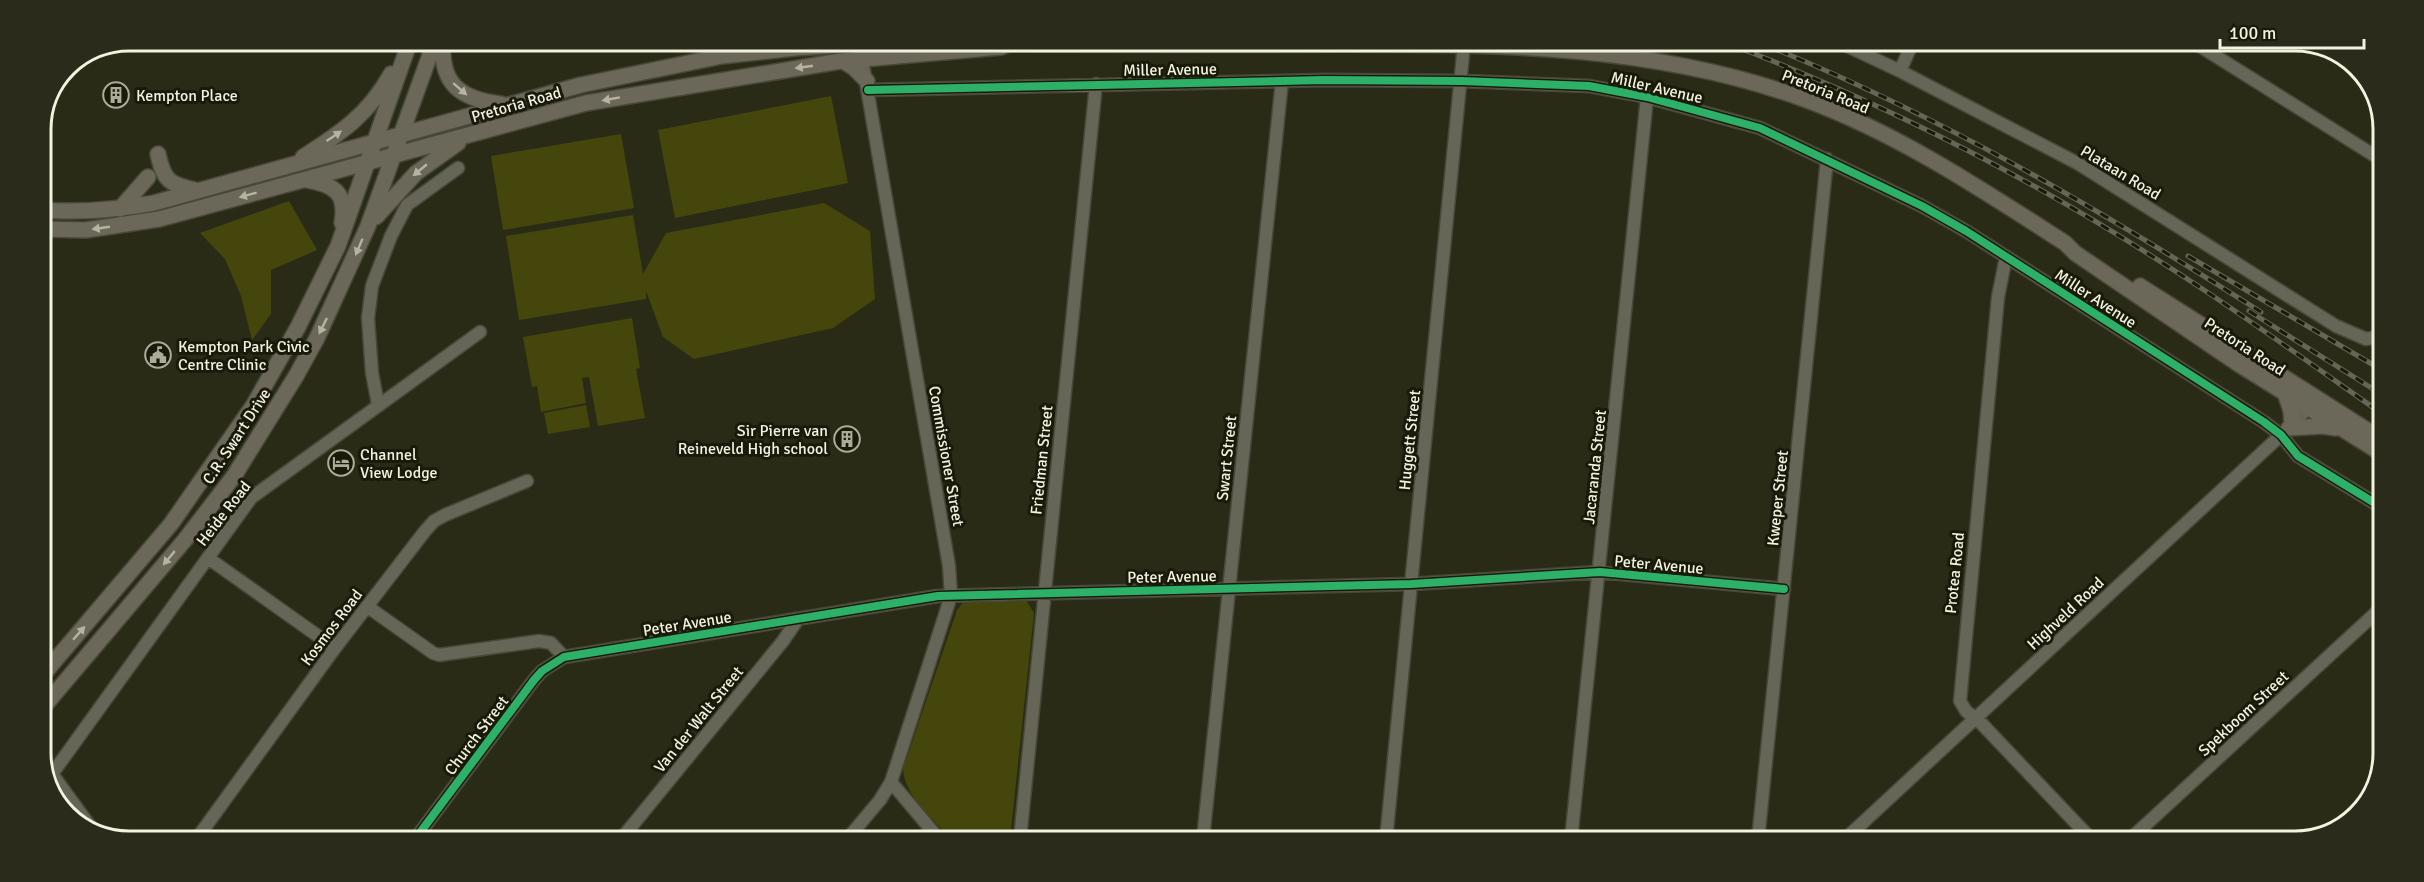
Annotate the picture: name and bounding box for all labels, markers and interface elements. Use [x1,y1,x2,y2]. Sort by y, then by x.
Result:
scale bar [2220,12,2364,50]
text: 100 m [2229,22,2276,44]
street label: Miller Avenue [1123,59,1217,81]
one-way arrow [794,62,813,71]
street label: Pretoria Road [1779,65,1872,119]
street label: Miller Avenue [1609,68,1705,108]
building icon: Kempton Place [101,80,131,110]
one-way arrow [452,82,467,96]
street label: Pretoria Road [469,83,564,127]
place label: Kempton Place [136,86,238,106]
one-way arrow [602,95,621,104]
one-way arrow [326,130,342,142]
street label: Plataan Road [2077,141,2164,205]
one-way arrow [412,164,428,177]
one-way arrow [239,191,257,200]
one-way arrow [91,223,110,232]
one-way arrow [354,238,363,256]
street label: Miller Avenue [2051,265,2140,333]
street label: Pretoria Road [2200,313,2289,380]
one-way arrow [318,318,327,335]
place label: Kempton Park Civic Centre Clinic [178,337,310,375]
public building icon: Kempton Park Civic Centre Clinic [143,340,173,370]
street label: Commissioner Street [924,384,968,528]
street label: C.R. Swart Drive [198,385,275,488]
street label: Huggett Street [1395,389,1425,491]
street label: Friedman Street [1026,404,1058,516]
street label: Jacaranda Street [1579,409,1611,525]
street label: Swart Street [1213,414,1241,501]
place label: Sir Pierre van Reineveld High school [678,421,828,459]
building icon: Sir Pierre van Reineveld High school [832,424,862,454]
place label: Channel View Lodge [360,445,438,483]
hotel icon: Channel View Lodge [326,448,356,478]
street label: Kweper Street [1763,449,1793,547]
street label: Heide Road [192,477,255,550]
street label: Protea Road [1941,531,1969,615]
one-way arrow [163,550,176,565]
street label: Peter Avenue [1613,551,1704,579]
street label: Peter Avenue [1127,566,1217,588]
street label: Highveld Road [2023,573,2108,654]
street label: Kosmos Road [297,585,367,670]
street label: Peter Avenue [641,607,733,641]
one-way arrow [72,626,85,641]
street label: Van der Walt Street [650,662,748,777]
street label: Spekboom Street [2194,666,2293,761]
street label: Church Street [440,692,513,779]

